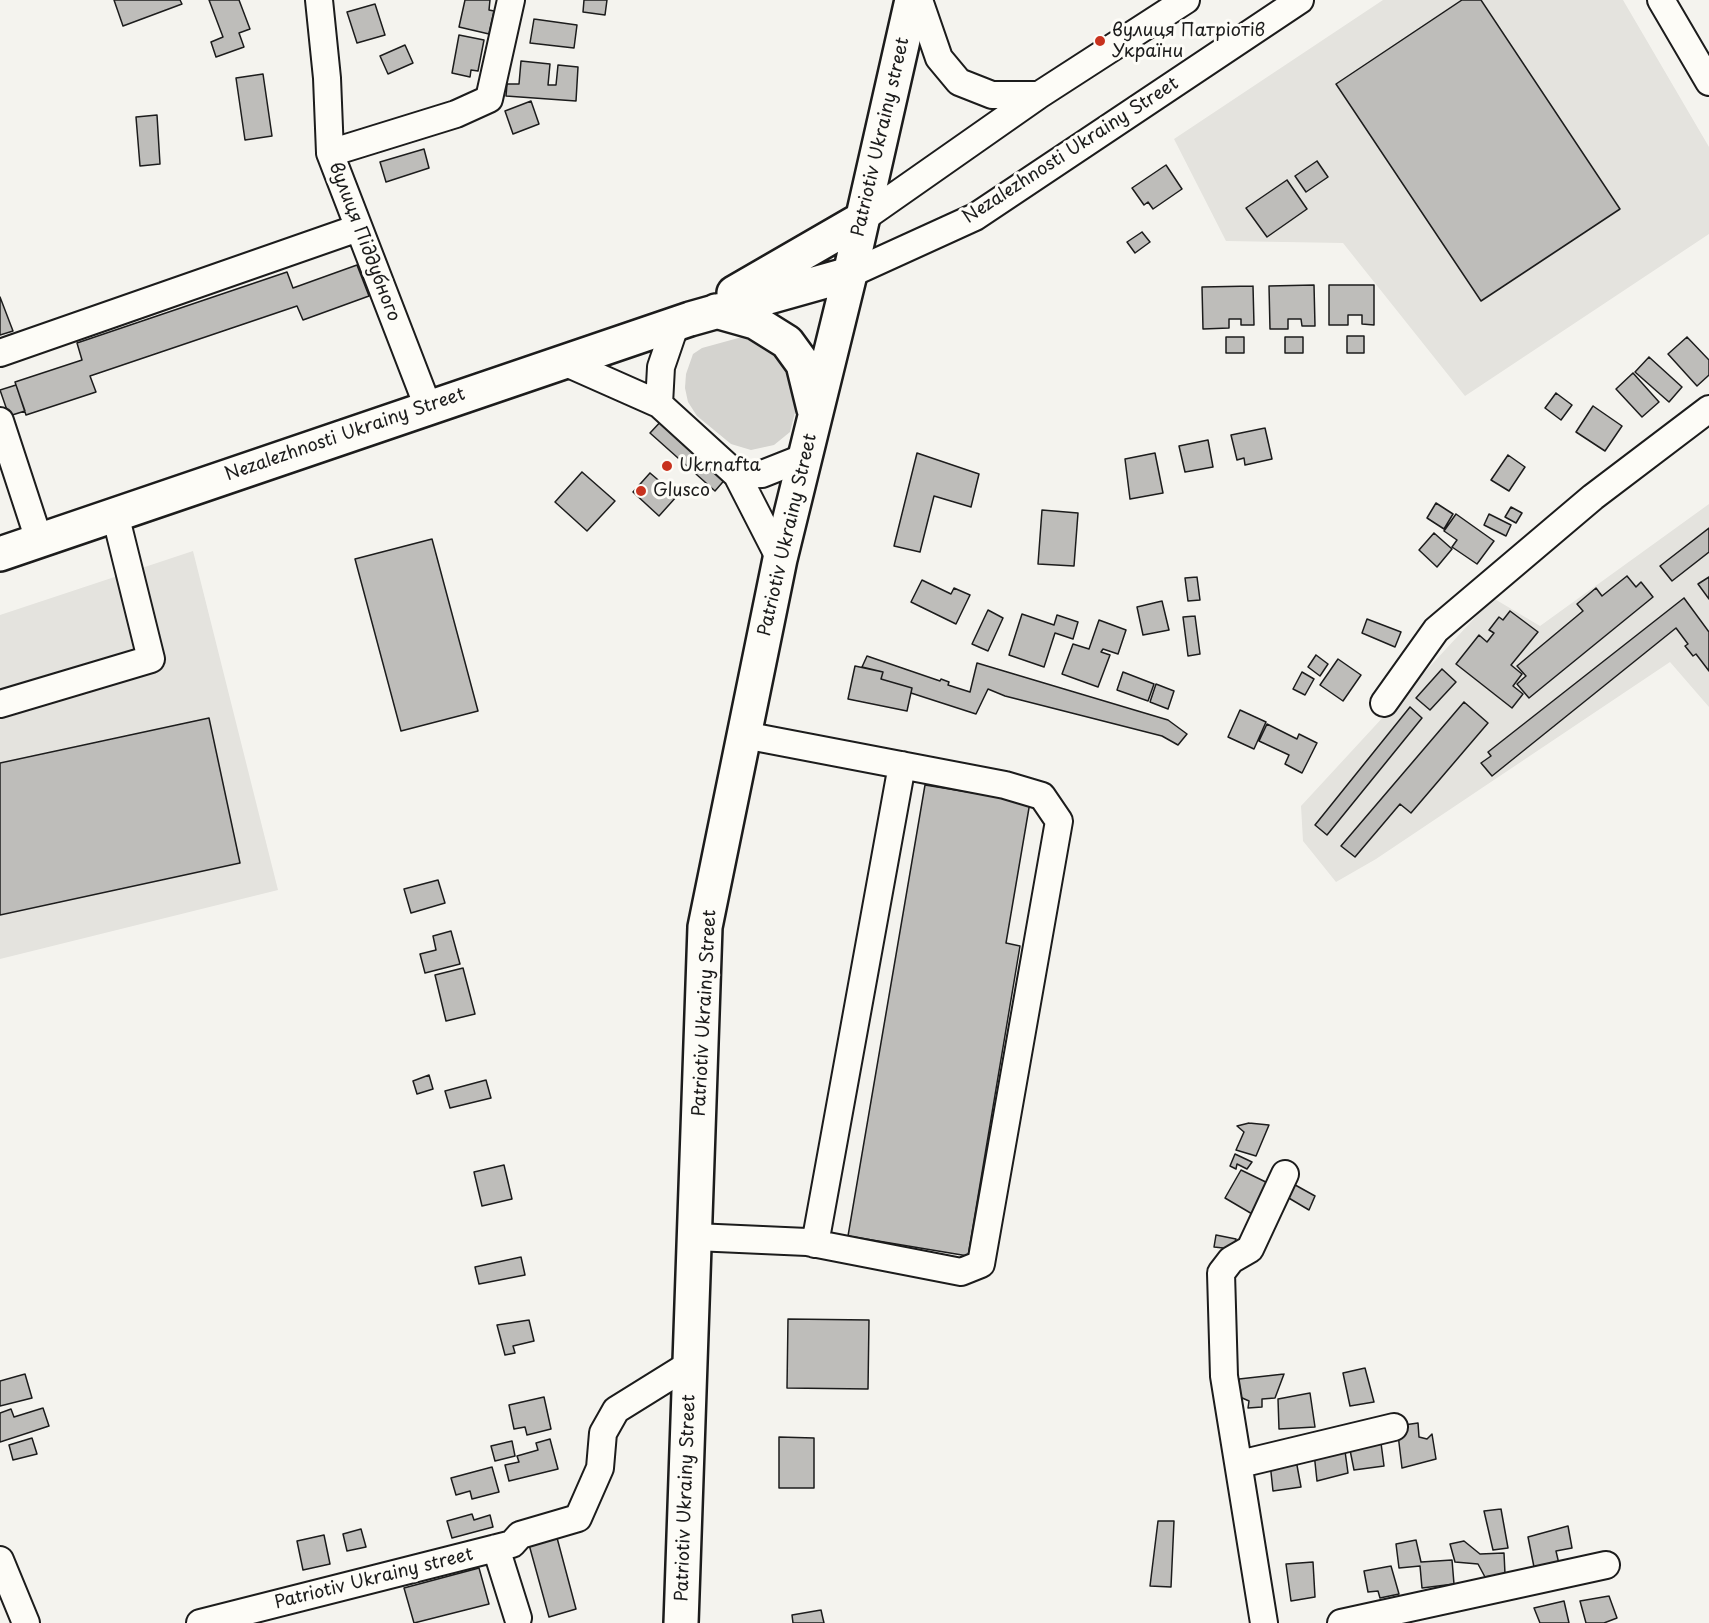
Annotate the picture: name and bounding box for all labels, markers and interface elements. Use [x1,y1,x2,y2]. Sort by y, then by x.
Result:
place label: вулиця Патріотів України [1112,20,1265,63]
marker: вулиця Патріотів України [1093,34,1107,48]
street label: Patriotiv Ukrainy street [848,35,914,239]
street label: Nezalezhnosti Ukrainy Street [959,73,1183,229]
street label: вулиця Піддубного [324,159,404,325]
street label: Nezalezhnosti Ukrainy Street [222,384,468,486]
street label: Patriotiv Ukrainy Street [754,432,822,638]
place label: Ukrnafta [679,455,761,477]
marker: Ukrnafta [660,459,674,473]
place label: Glusco [653,480,710,502]
marker: Glusco [634,484,648,498]
street label: Patriotiv Ukrainy Street [689,909,721,1117]
street label: Patriotiv Ukrainy Street [672,1394,700,1602]
street label: Patriotiv Ukrainy street [272,1544,476,1614]

